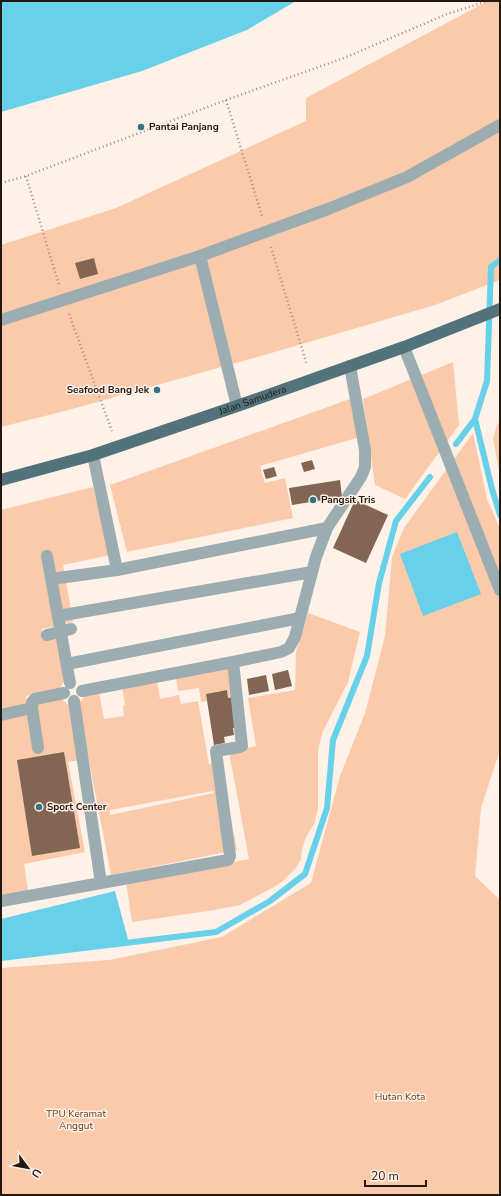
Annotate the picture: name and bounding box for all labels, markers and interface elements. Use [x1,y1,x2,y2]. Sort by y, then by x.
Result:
place label: Pantai Panjang [149,120,219,134]
marker: Pantai Panjang [136,122,146,132]
street label: Jalan Samudera [216,382,288,419]
place label: Seafood Bang Jek [67,383,150,397]
marker: Seafood Bang Jek [152,385,162,395]
place label: Pangsit Tris [321,493,376,507]
marker: Pangsit Tris [308,495,318,505]
place label: Sport Center [47,800,107,814]
marker: Sport Center [34,802,44,812]
park label: Hutan Kota [375,1090,425,1104]
park label: TPU Keramat Anggut [46,1107,106,1133]
north arrow [8,1148,48,1188]
scale bar [365,1162,426,1188]
text: U [28,1166,45,1180]
text: 20 m [371,1168,399,1184]

